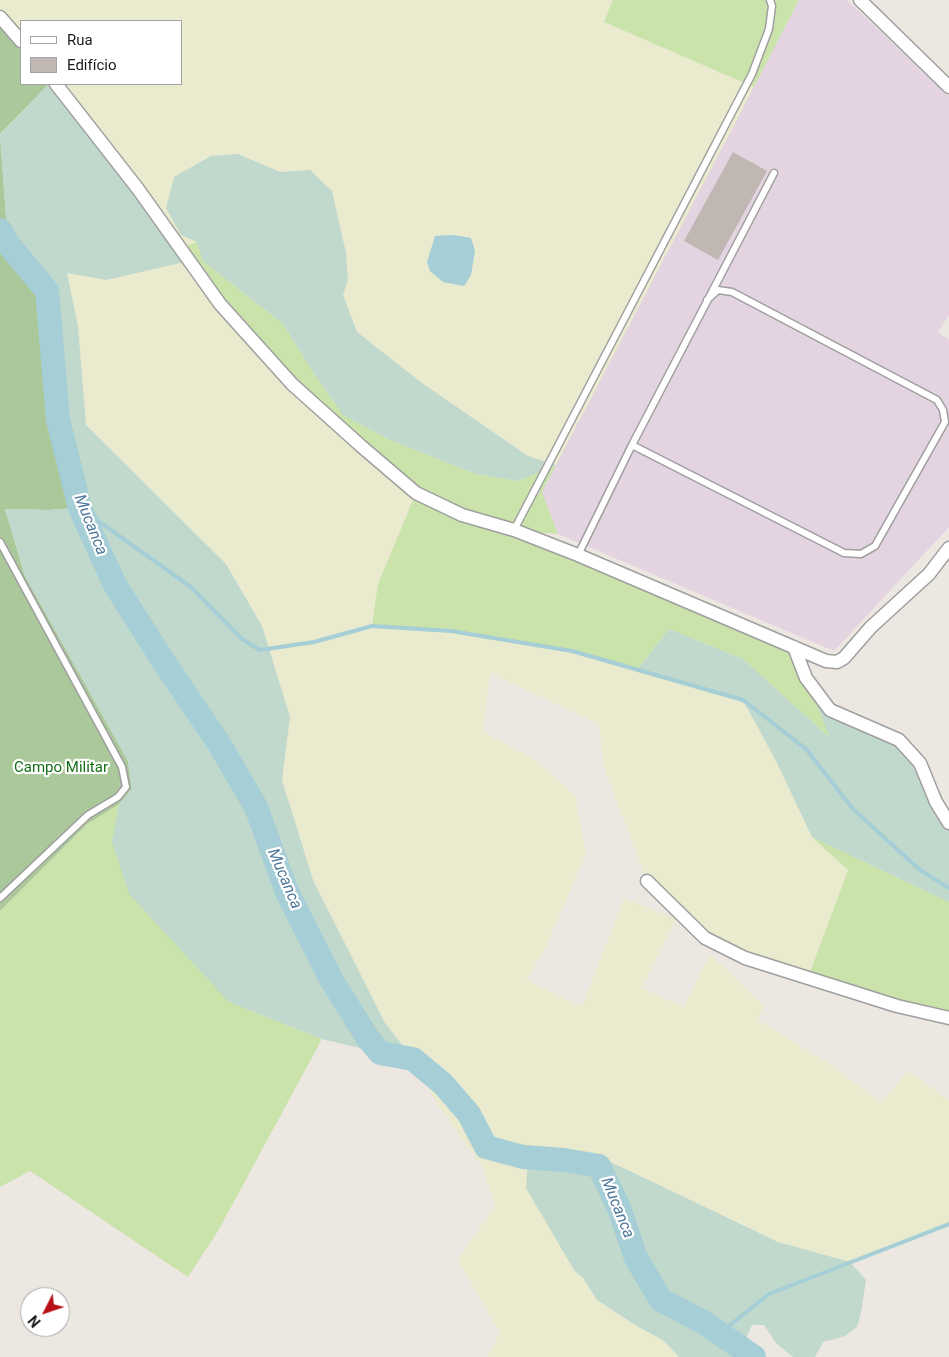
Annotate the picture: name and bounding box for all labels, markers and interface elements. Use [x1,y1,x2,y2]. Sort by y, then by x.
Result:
legend [20,20,182,85]
text: Rua [67,31,93,49]
text: Edifício [67,56,116,74]
water label: Mucanca [69,492,111,558]
park label: Campo Militar [14,759,108,777]
water label: Mucanca [263,846,305,912]
water label: Mucanca [596,1175,638,1241]
north arrow [20,1287,70,1337]
text: N [25,1312,44,1330]

